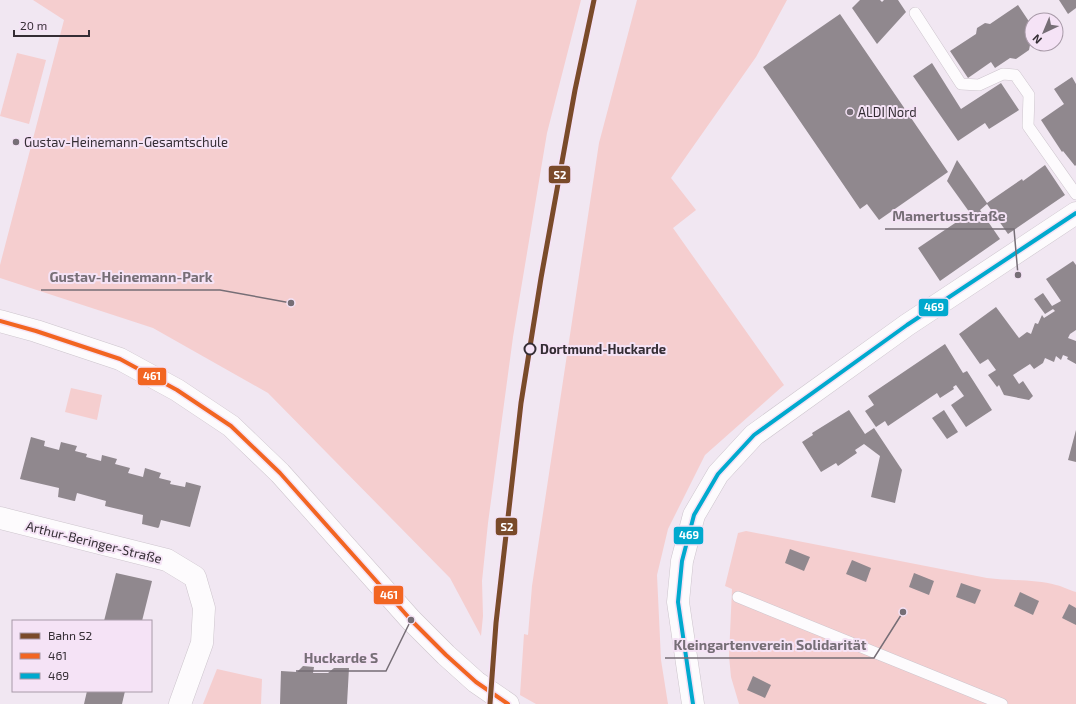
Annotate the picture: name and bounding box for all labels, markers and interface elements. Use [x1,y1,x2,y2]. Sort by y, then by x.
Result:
scale bar [14,12,89,38]
north arrow [1024,12,1064,52]
text: 20 m [20,18,47,32]
text: N [1029,32,1044,47]
place label: ALDI Nord [858,104,917,120]
marker: ALDI Nord [845,107,855,117]
place label: Gustav-Heinemann-Gesamtschule [24,134,228,150]
marker: Gustav-Heinemann-Gesamtschule [11,137,21,147]
line badge: S2 [548,165,571,184]
text: S2 [554,168,566,181]
callout: Mamertusstraße [885,203,1014,229]
text: Mamertusstraße [892,207,1006,224]
callout: Gustav-Heinemann-Park [41,264,220,290]
text: Gustav-Heinemann-Park [49,268,213,285]
line badge: 469 [918,298,949,317]
text: 469 [924,300,944,313]
place label: Dortmund-Huckarde [540,341,666,357]
marker: Dortmund-Huckarde [523,342,537,356]
line badge: 461 [137,367,167,386]
text: 461 [143,369,161,382]
street label: Arthur-Beringer-Straße [24,517,164,567]
line badge: S2 [495,517,518,536]
text: S2 [501,520,513,533]
line badge: 469 [673,526,704,545]
text: 469 [679,528,699,541]
line badge: 461 [373,585,404,605]
text: 461 [380,588,398,601]
legend [12,620,152,692]
text: Bahn S2 [48,628,92,642]
callout: Kleingartenverein Solidarität [665,632,874,658]
text: Kleingartenverein Solidarität [673,636,867,653]
callout: Huckarde S [296,645,386,671]
text: 461 [48,648,67,662]
text: Huckarde S [304,649,378,666]
text: 469 [48,668,69,682]

